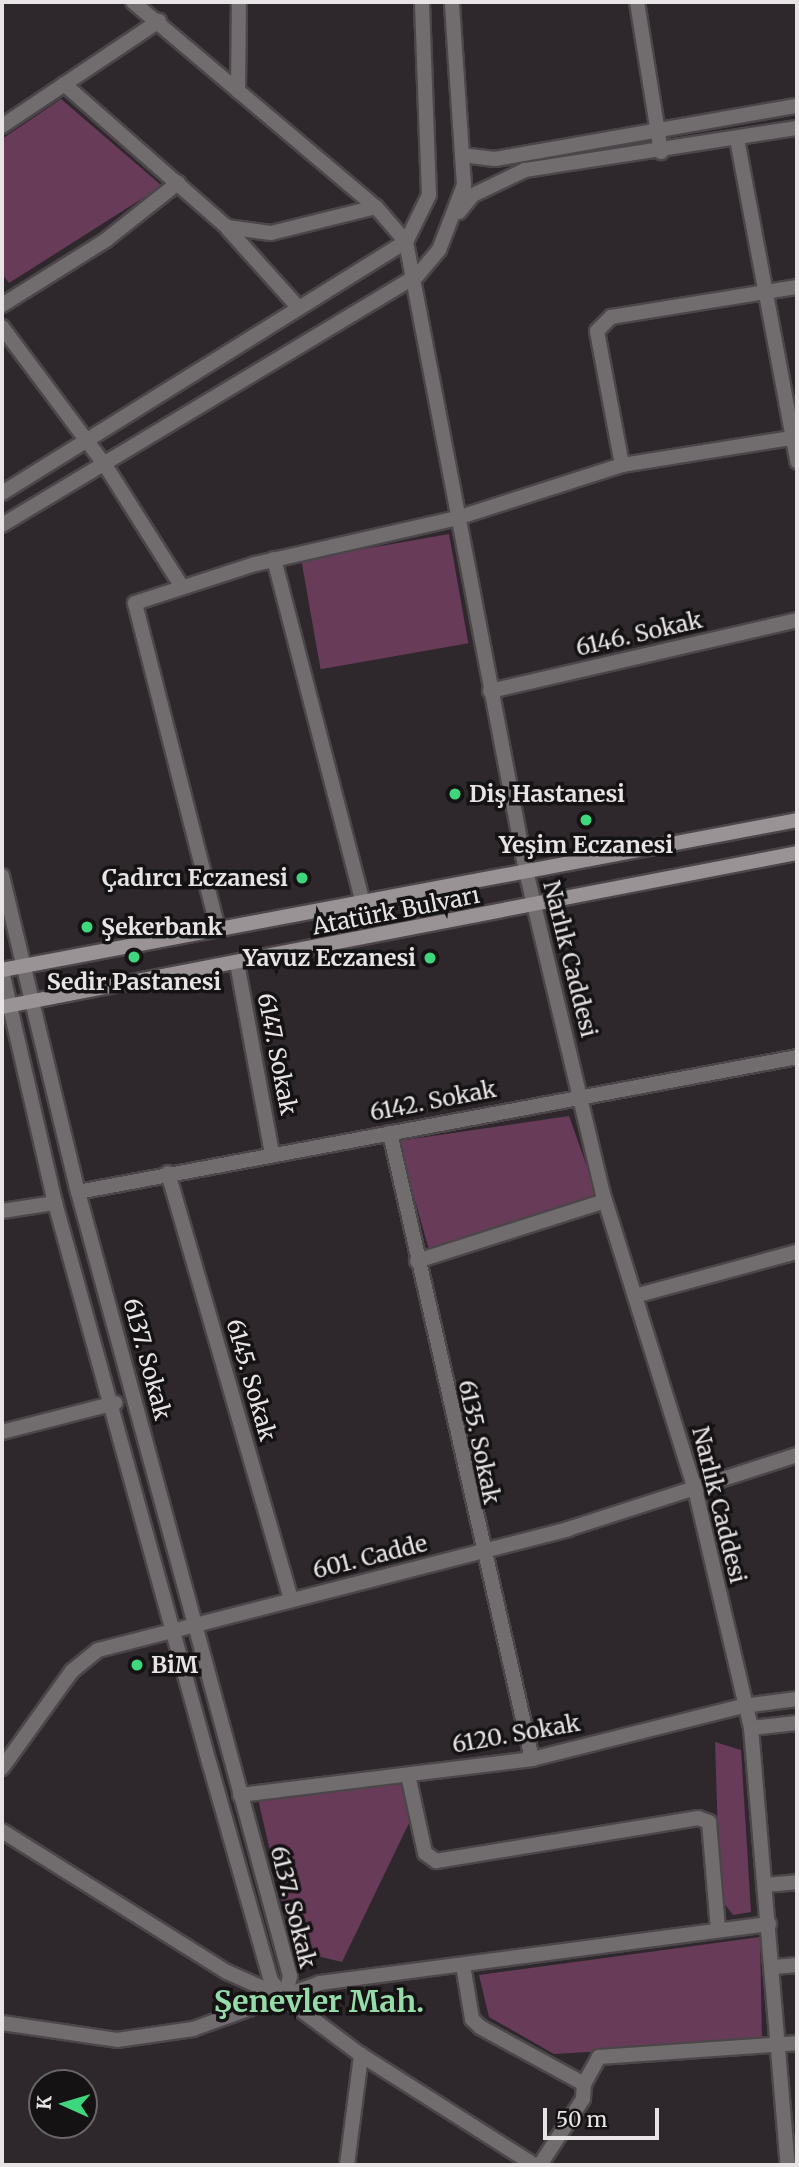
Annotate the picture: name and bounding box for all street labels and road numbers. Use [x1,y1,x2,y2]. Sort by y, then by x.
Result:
street label: 6146. Sokak [573,606,705,662]
street label: Narlık Caddesi [537,878,603,1040]
street label: Atatürk Bulvarı [310,881,482,941]
street label: 6147. Sokak [252,991,302,1117]
street label: 6142. Sokak [368,1075,498,1127]
street label: 6137. Sokak [118,1295,176,1423]
street label: 6145. Sokak [220,1316,282,1444]
street label: 6135. Sokak [452,1377,506,1507]
street label: Narlık Caddesi [686,1424,752,1586]
street label: 601. Cadde [310,1529,430,1585]
street label: 6120. Sokak [450,1709,582,1759]
street label: 6137. Sokak [265,1843,321,1971]

